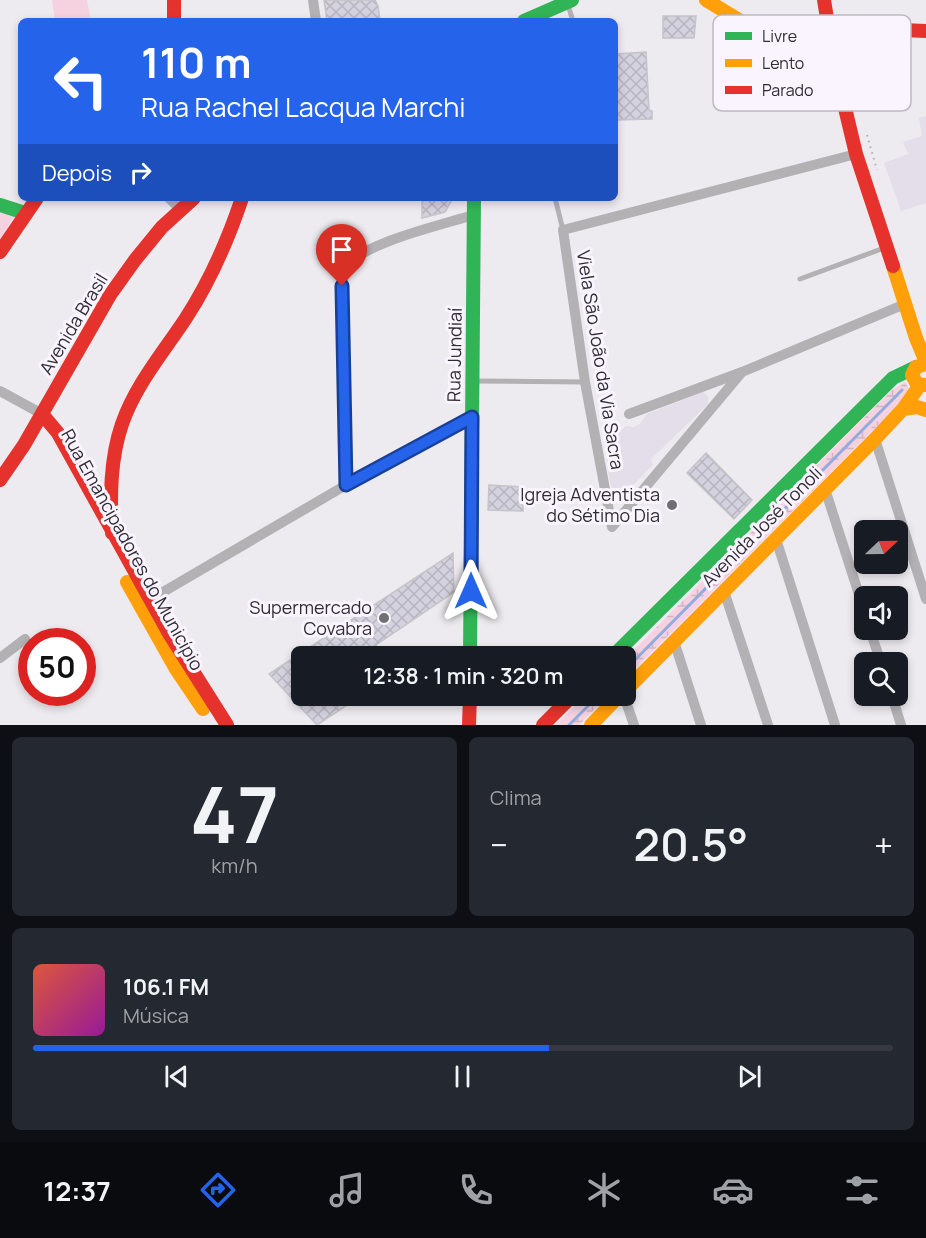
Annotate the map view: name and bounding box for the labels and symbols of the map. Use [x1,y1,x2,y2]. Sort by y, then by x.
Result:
legend [713,15,911,111]
text: Livre [762,25,797,47]
text: Lento [762,52,804,74]
text: Parado [762,79,813,101]
pin [316,224,367,286]
street label: Viela São João da Via Sacra [572,249,630,471]
street label: Avenida Brasil [34,268,113,378]
street label: Rua Jundiaí [441,308,467,402]
street label: Rua Emancipadores do Município [56,424,209,675]
street label: Avenida José Tonoli [696,461,827,592]
place label: Igreja Adventista do Sétimo Dia [520,482,660,527]
marker: Igreja Adventista do Sétimo Dia [665,498,679,512]
north arrow [854,520,908,574]
position arrow [439,559,503,623]
place label: Supermercado Covabra [249,595,372,640]
marker: Supermercado Covabra [377,611,391,625]
speed limit sign: 50 [18,628,96,706]

